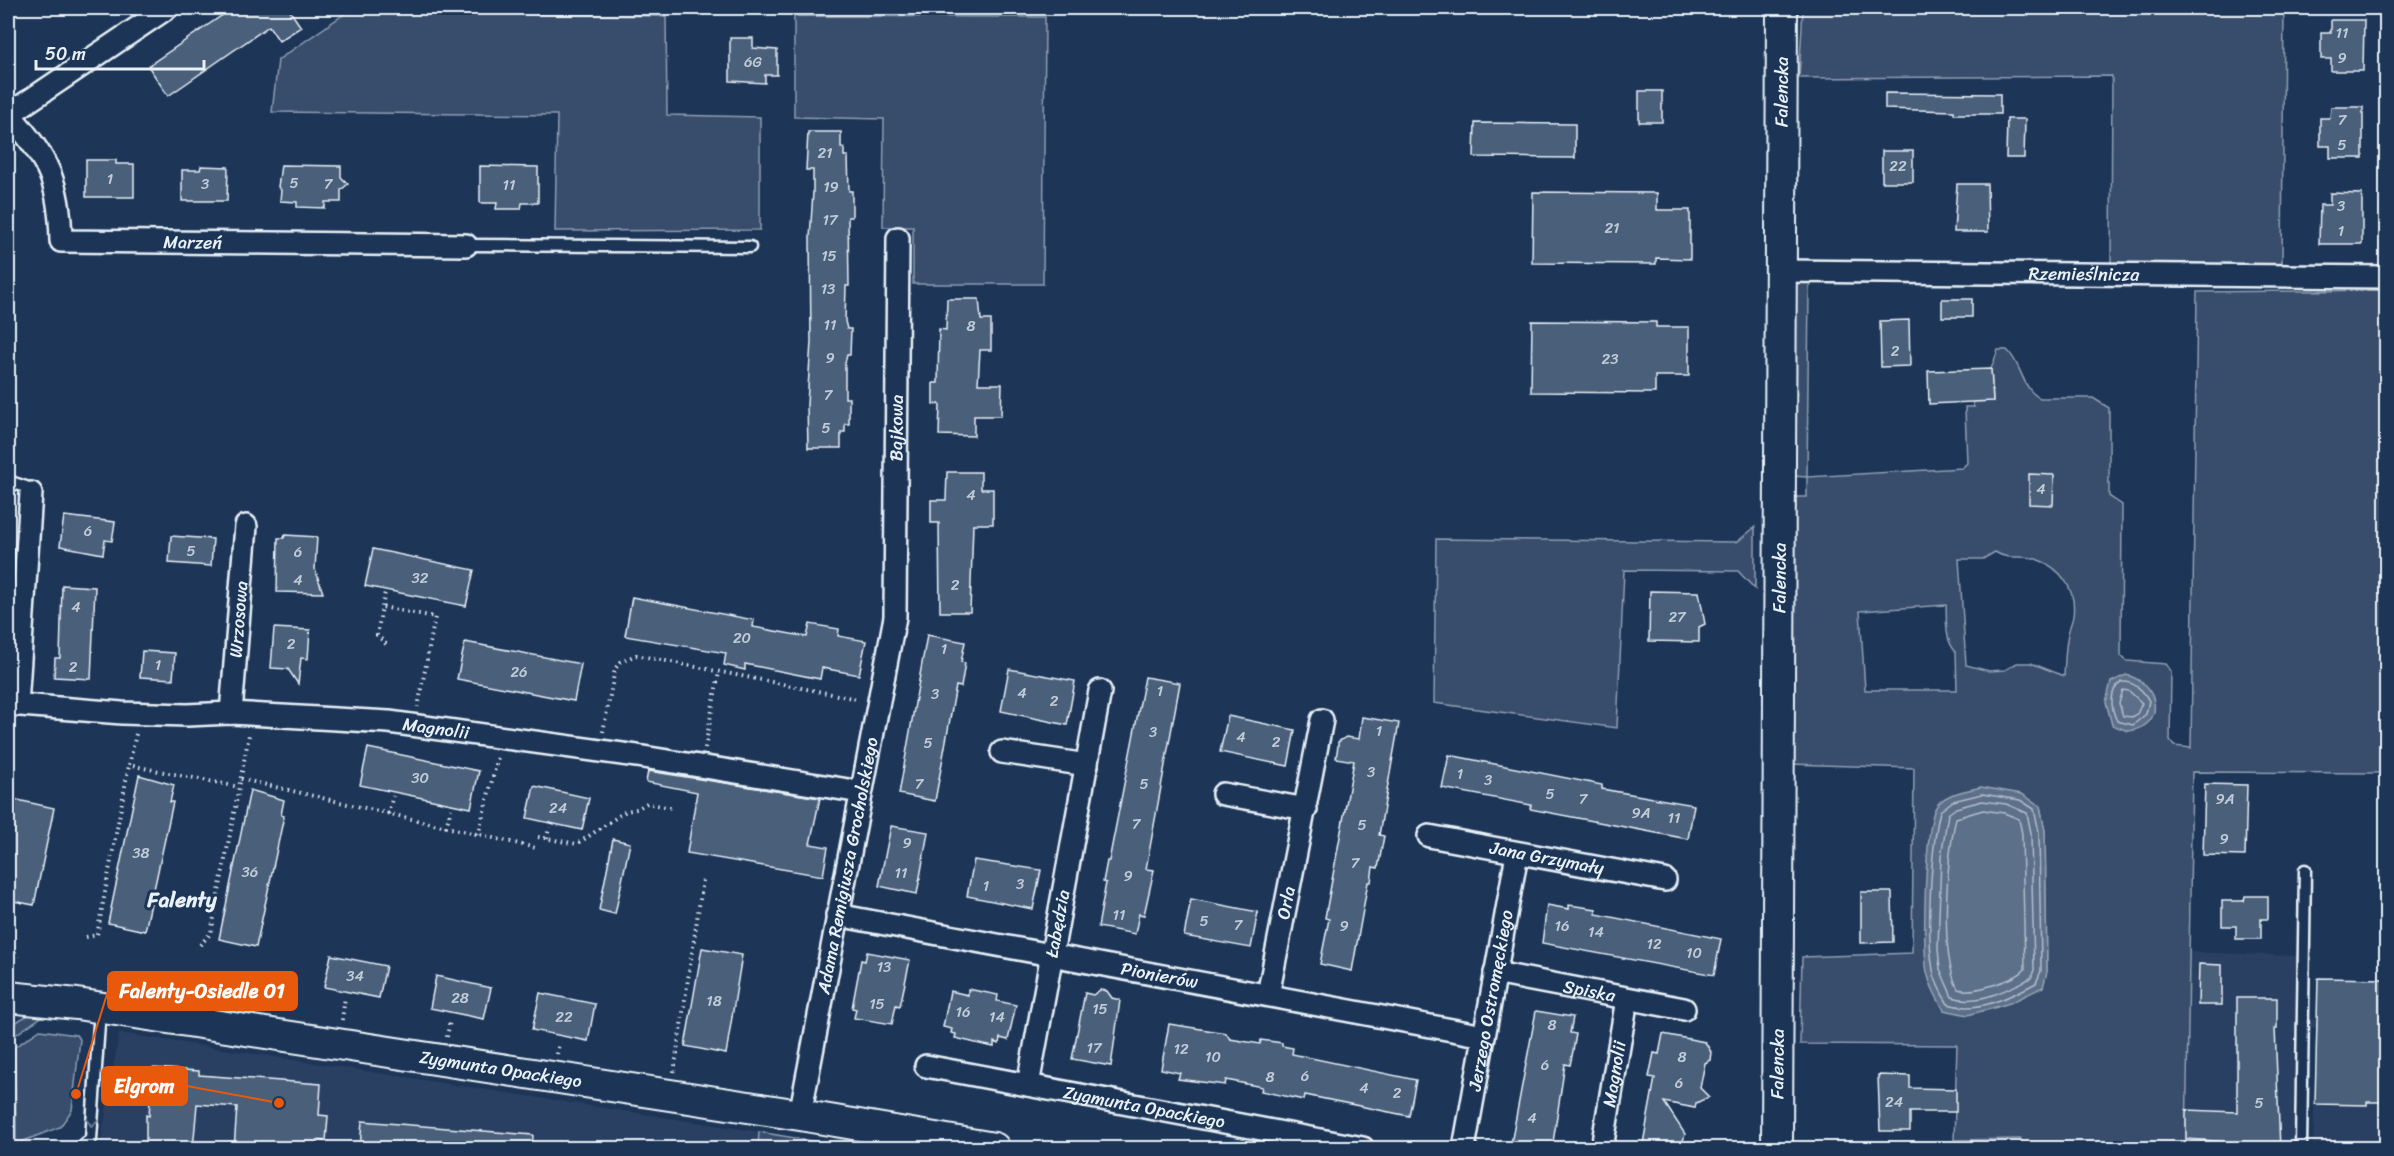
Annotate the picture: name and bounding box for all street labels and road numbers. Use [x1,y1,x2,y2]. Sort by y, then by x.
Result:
street label: Falencka [1765,57,1798,127]
street label: Marzeń [163,226,223,259]
street label: Rzemieślnicza [2028,257,2141,291]
street label: Bajkowa [880,395,913,461]
street label: Falencka [1763,543,1796,613]
street label: Wrzosowa [219,580,258,659]
street label: Magnolii [401,708,472,749]
street label: Adama Remigiusza Grocholskiego [807,734,888,998]
street label: Jana Grzymały [1486,832,1607,884]
street label: Orla [1267,883,1305,922]
street label: Łabędzia [1036,887,1079,960]
street label: Jerzego Ostromęckiego [1458,907,1523,1095]
street label: Pionierów [1118,952,1201,998]
street label: Spiska [1560,970,1619,1012]
street label: Falencka [1761,1029,1794,1099]
street label: Magnolii [1593,1037,1636,1110]
street label: Zygmunta Opackiego [417,1041,584,1097]
street label: Zygmunta Opackiego [1061,1076,1228,1138]

